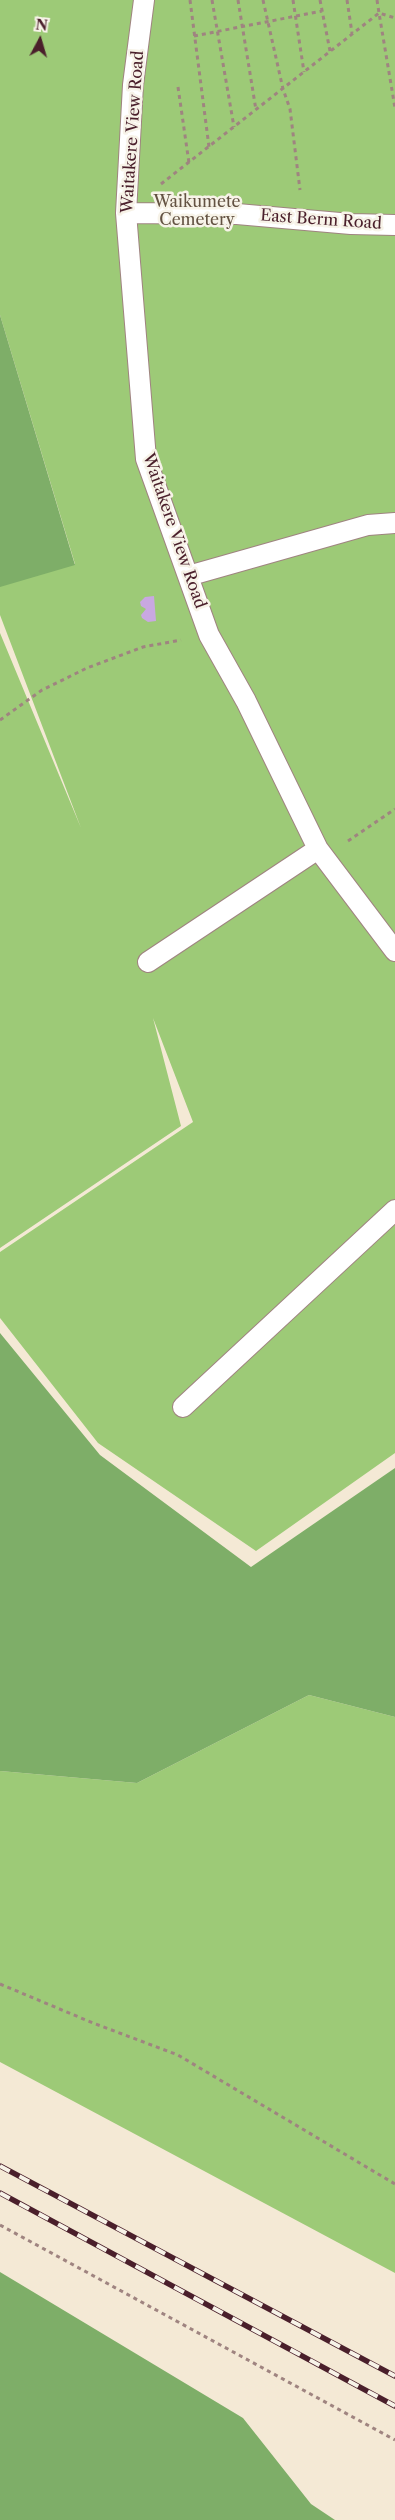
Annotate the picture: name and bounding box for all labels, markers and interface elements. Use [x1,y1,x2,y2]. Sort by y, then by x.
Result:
north arrow [15,15,65,65]
text: N [35,15,49,35]
street label: Waitakere View Road [118,50,148,214]
park label: Waikumete Cemetery [154,192,240,230]
street label: East Berm Road [260,206,382,234]
street label: Waitakere View Road [138,451,210,611]

